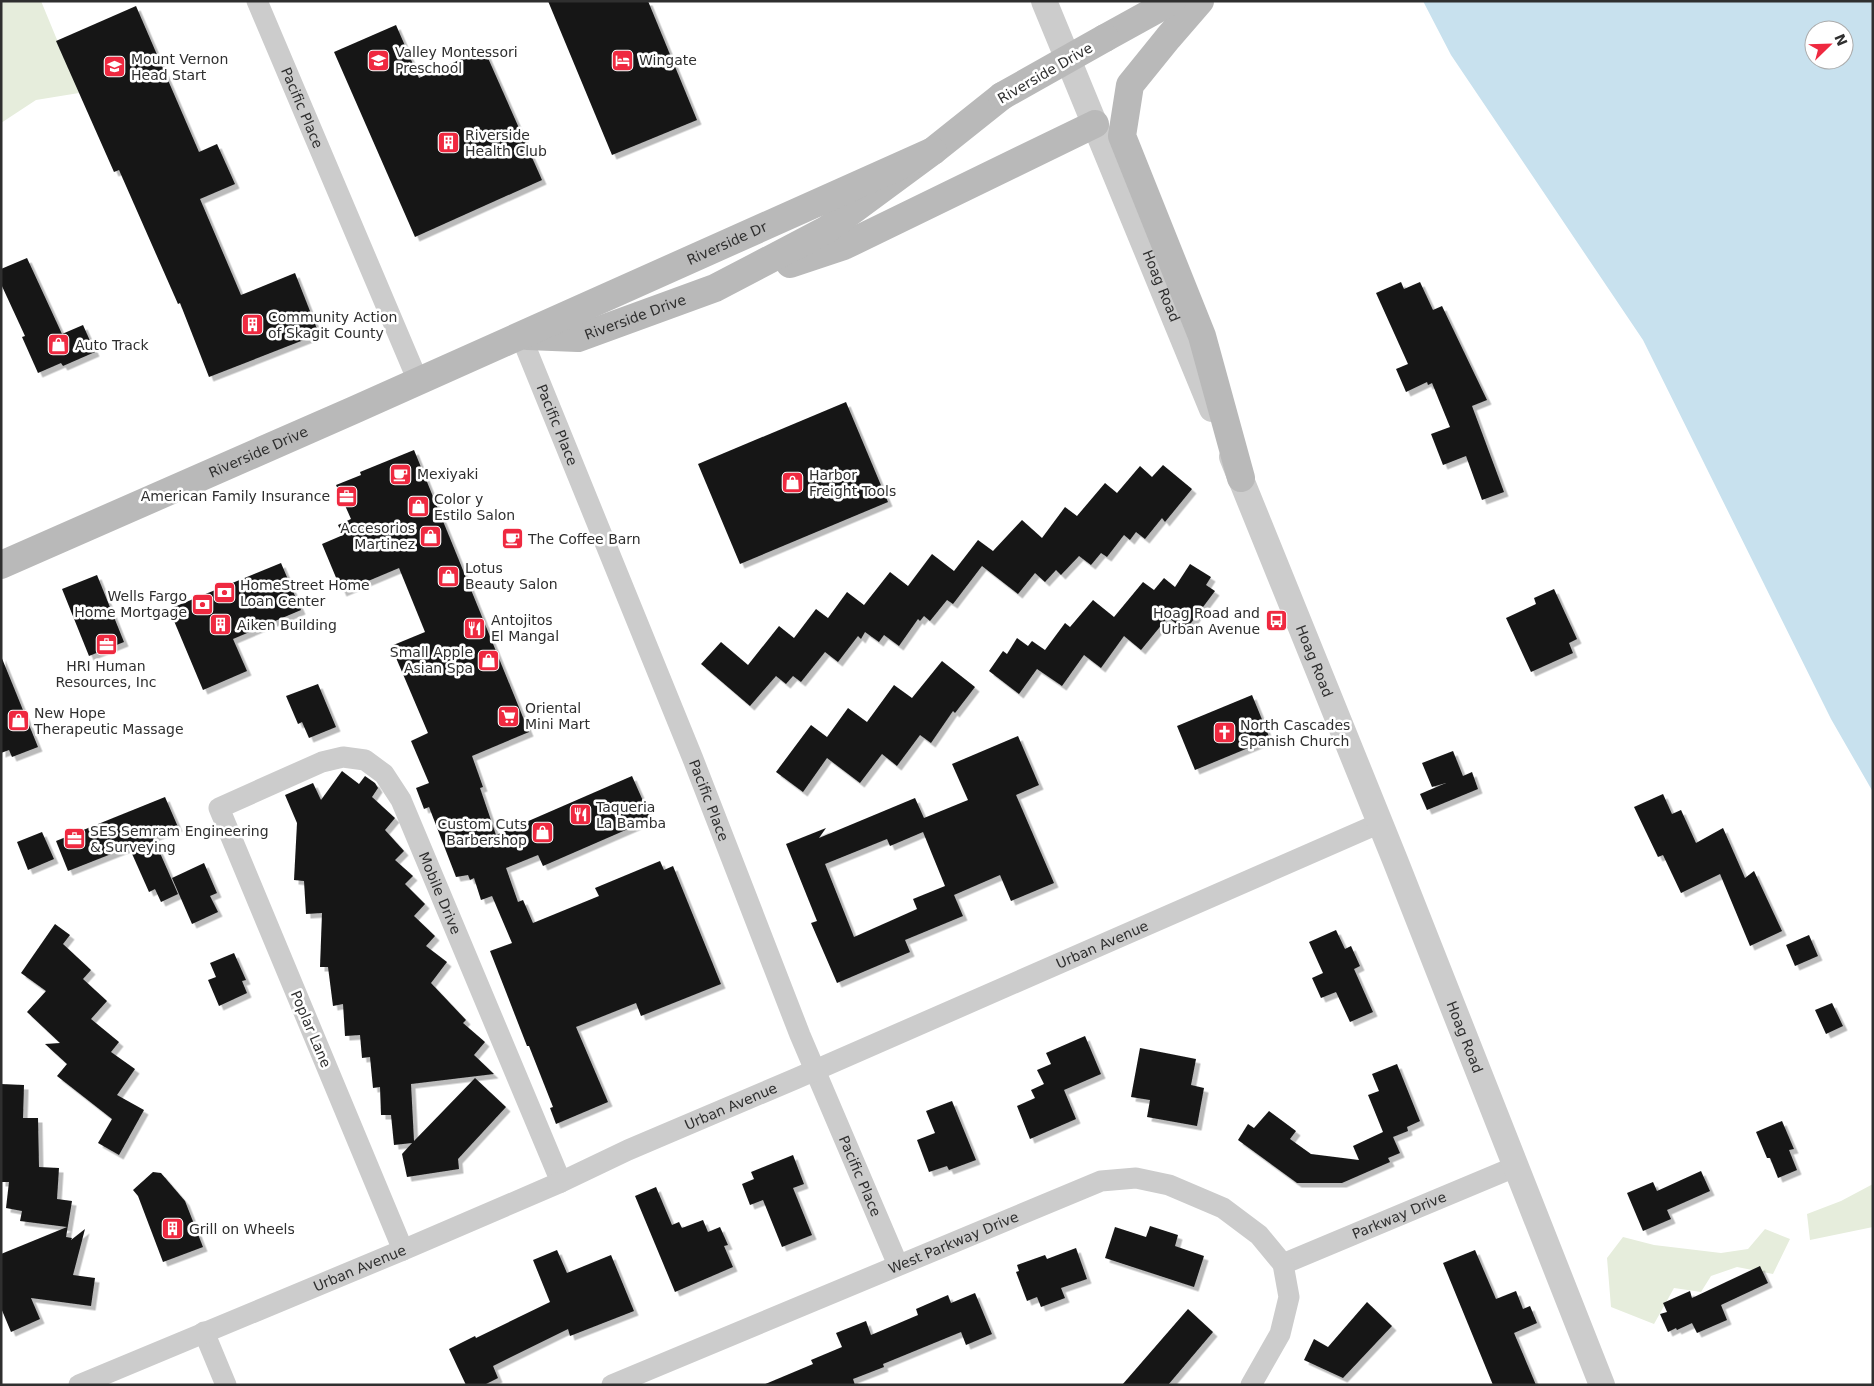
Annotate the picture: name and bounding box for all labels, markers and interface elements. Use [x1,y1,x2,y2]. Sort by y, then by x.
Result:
north arrow [1804,20,1854,70]
text: N [1831,31,1851,48]
street label: Riverside Drive [995,39,1095,107]
place label: Valley Montessori Preschool [395,44,518,76]
school or university icon: Valley Montessori Preschool [367,48,391,72]
hotel icon: Wingate [611,48,635,72]
place label: Mount Vernon Head Start [131,51,228,83]
place label: Wingate [639,52,697,68]
school or university icon: Mount Vernon Head Start [103,55,127,79]
street label: Pacific Place [278,65,326,151]
place label: Riverside Health Club [465,127,547,159]
building icon: Riverside Health Club [437,131,461,155]
street label: Riverside Dr [684,218,770,268]
street label: Hoag Road [1139,248,1183,324]
street label: Riverside Drive [582,291,688,343]
place label: Community Action of Skagit County [268,309,397,341]
building icon: Community Action of Skagit County [240,313,264,337]
shop icon: Auto Track [47,333,71,357]
place label: Auto Track [75,337,149,353]
street label: Pacific Place [534,382,581,468]
street label: Riverside Drive [206,423,310,481]
cafe icon: Mexiyaki [389,462,413,486]
place label: Mexiyaki [417,466,478,482]
place label: Harbor Freight Tools [809,467,896,499]
shop icon: Harbor Freight Tools [781,471,805,495]
office icon: American Family Insurance [334,484,358,508]
place label: American Family Insurance [141,488,330,504]
place label: Color y Estilo Salon [434,491,515,523]
shop icon: Color y Estilo Salon [406,495,430,519]
place label: Accesorios Martinez [340,520,415,552]
shop icon: Accesorios Martinez [419,524,443,548]
cafe icon: The Coffee Barn [500,527,524,551]
place label: The Coffee Barn [527,531,641,547]
place label: Lotus Beauty Salon [465,560,558,592]
shop icon: Lotus Beauty Salon [437,564,461,588]
place label: HomeStreet Home Loan Center [240,577,370,609]
bank icon: HomeStreet Home Loan Center [212,581,236,605]
place label: Wells Fargo Home Mortgage [74,588,187,620]
bank icon: Wells Fargo Home Mortgage [191,592,215,616]
place label: Hoag Road and Urban Avenue [1153,605,1260,637]
bus stop icon: Hoag Road and Urban Avenue [1264,609,1288,633]
place label: Antojitos El Mangal [491,612,559,644]
building icon: Aiken Building [209,613,233,637]
restaurant icon: Antojitos El Mangal [463,616,487,640]
place label: Aiken Building [237,617,337,633]
street label: Hoag Road [1293,623,1336,699]
office icon: HRI Human Resources, Inc [94,632,118,656]
place label: Small Apple Asian Spa [390,644,473,676]
shop icon: Small Apple Asian Spa [477,648,501,672]
place label: HRI Human Resources, Inc [55,658,157,690]
place label: Oriental Mini Mart [525,700,591,732]
supermarket icon: Oriental Mini Mart [497,704,521,728]
place label: New Hope Therapeutic Massage [33,705,184,737]
shop icon: New Hope Therapeutic Massage [6,709,30,733]
place label: North Cascades Spanish Church [1240,717,1350,749]
church icon: North Cascades Spanish Church [1212,721,1236,745]
street label: Pacific Place [686,757,732,843]
place label: Taqueria La Bamba [595,799,666,831]
restaurant icon: Taqueria La Bamba [568,803,592,827]
place label: Custom Cuts Barbershop [437,816,527,848]
shop icon: Custom Cuts Barbershop [531,820,555,844]
place label: SES Semram Engineering & Surveying [90,823,269,855]
office icon: SES Semram Engineering & Surveying [62,827,86,851]
street label: Mobile Drive [416,850,464,937]
street label: Urban Avenue [1054,917,1151,972]
street label: Poplar Lane [288,988,334,1070]
street label: Hoag Road [1443,999,1486,1075]
street label: Urban Avenue [682,1080,779,1133]
street label: Pacific Place [836,1133,884,1219]
street label: Parkway Drive [1350,1189,1449,1242]
street label: West Parkway Drive [886,1208,1021,1277]
building icon: Grill on Wheels [161,1217,185,1241]
place label: Grill on Wheels [189,1221,295,1237]
street label: Urban Avenue [311,1242,408,1294]

